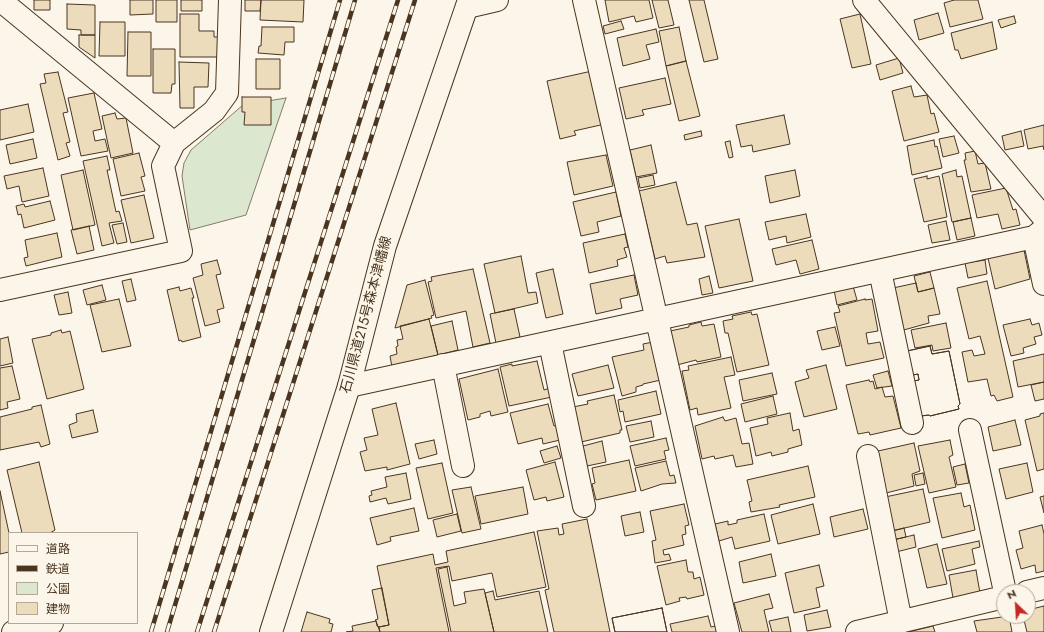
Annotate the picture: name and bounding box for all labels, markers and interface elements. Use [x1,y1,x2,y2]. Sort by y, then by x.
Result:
street label: 石川県道215号森本津幡線 [338,235,396,395]
legend [8,532,138,624]
text: 道路 [46,540,70,558]
text: 鉄道 [46,560,70,578]
text: 公園 [46,580,70,598]
north arrow [996,584,1036,624]
text: N [1004,585,1019,603]
text: 建物 [46,600,70,618]

